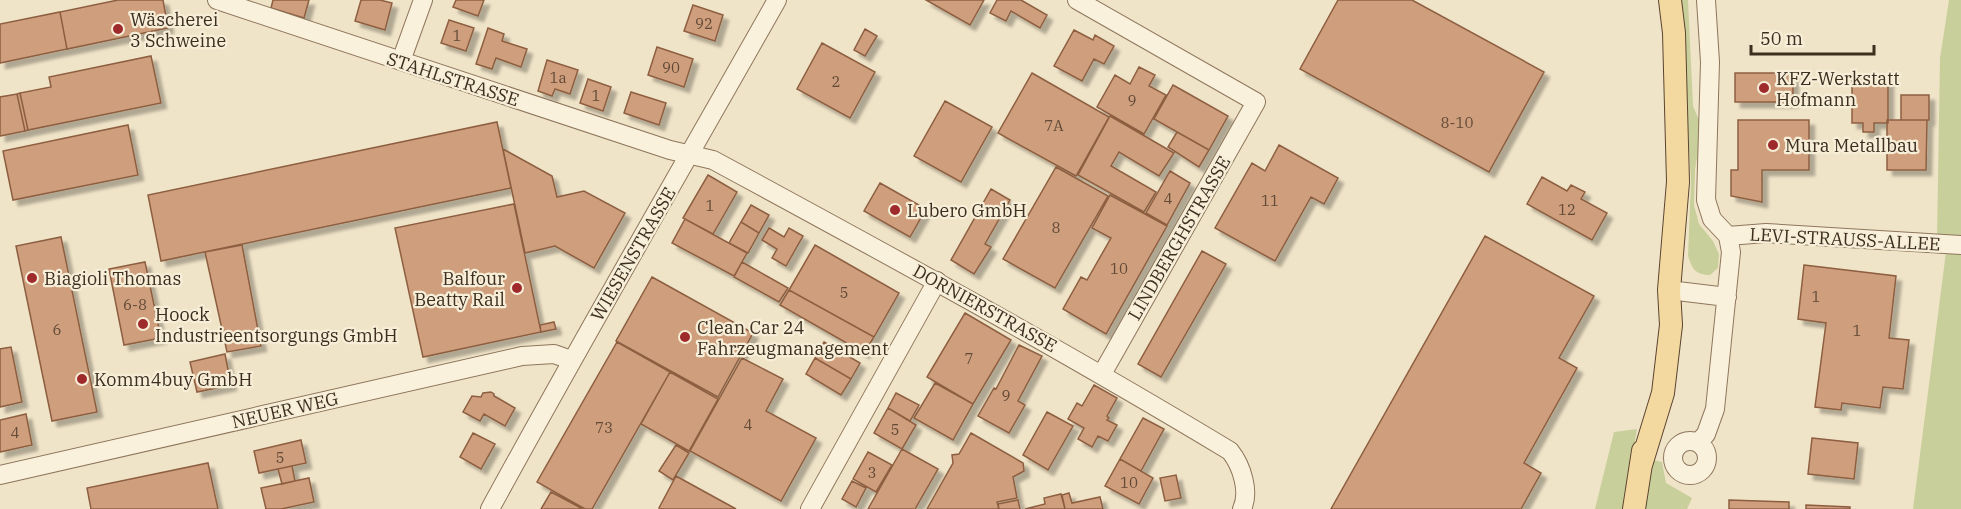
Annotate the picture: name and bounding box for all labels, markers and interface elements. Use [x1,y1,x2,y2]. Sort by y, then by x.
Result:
place label: Wäscherei 3 Schweine [130,8,226,52]
house number: 92 [695,14,713,33]
scale bar [1751,18,1874,56]
marker: Wäscherei 3 Schweine [111,22,125,36]
house number: 1 [452,26,462,45]
text: 50 m [1760,27,1803,50]
street label: STAHLSTRASSE [384,47,522,111]
house number: 90 [662,58,680,77]
place label: KFZ-Werkstatt Hofmann [1776,67,1899,111]
house number: 1a [549,68,567,87]
house number: 2 [831,72,841,91]
marker: KFZ-Werkstatt Hofmann [1757,81,1771,95]
house number: 1 [591,86,601,105]
house number: 9 [1127,91,1137,110]
house number: 8-10 [1441,113,1473,132]
house number: 7A [1044,116,1064,135]
place label: Mura Metallbau [1785,134,1918,157]
marker: Mura Metallbau [1766,138,1780,152]
street label: LINDBERGHSTRASSE [1123,152,1235,324]
street label: WIESENSTRASSE [585,183,681,325]
house number: 4 [1163,189,1173,208]
house number: 11 [1261,191,1279,210]
house number: 1 [705,196,715,215]
place label: Lubero GmbH [907,199,1027,222]
house number: 12 [1558,200,1576,219]
marker: Lubero GmbH [888,203,902,217]
house number: 8 [1051,218,1061,237]
street label: LEVI-STRAUSS-ALLEE [1749,223,1941,255]
street label: DORNIERSTRASSE [909,259,1061,357]
house number: 10 [1110,259,1128,278]
place label: Biagioli Thomas [44,267,181,290]
place label: Balfour Beatty Rail [414,267,505,311]
marker: Biagioli Thomas [25,271,39,285]
marker: Balfour Beatty Rail [510,281,524,295]
house number: 5 [839,283,849,302]
house number: 1 [1811,287,1821,306]
house number: 6-8 [123,295,147,314]
place label: Hoock Industrieentsorgungs GmbH [155,303,398,347]
place label: Clean Car 24 Fahrzeugmanagement [697,316,888,360]
marker: Hoock Industrieentsorgungs GmbH [136,317,150,331]
house number: 6 [52,320,62,339]
house number: 1 [1852,321,1862,340]
marker: Clean Car 24 Fahrzeugmanagement [678,330,692,344]
house number: 7 [964,349,974,368]
place label: Komm4buy GmbH [94,368,252,391]
marker: Komm4buy GmbH [75,372,89,386]
house number: 9 [1001,386,1011,405]
street label: NEUER WEG [230,387,340,433]
house number: 4 [743,415,753,434]
house number: 73 [595,418,613,437]
house number: 5 [890,420,900,439]
house number: 4 [10,423,20,442]
house number: 5 [275,448,285,467]
house number: 3 [867,463,877,482]
house number: 10 [1120,473,1138,492]

